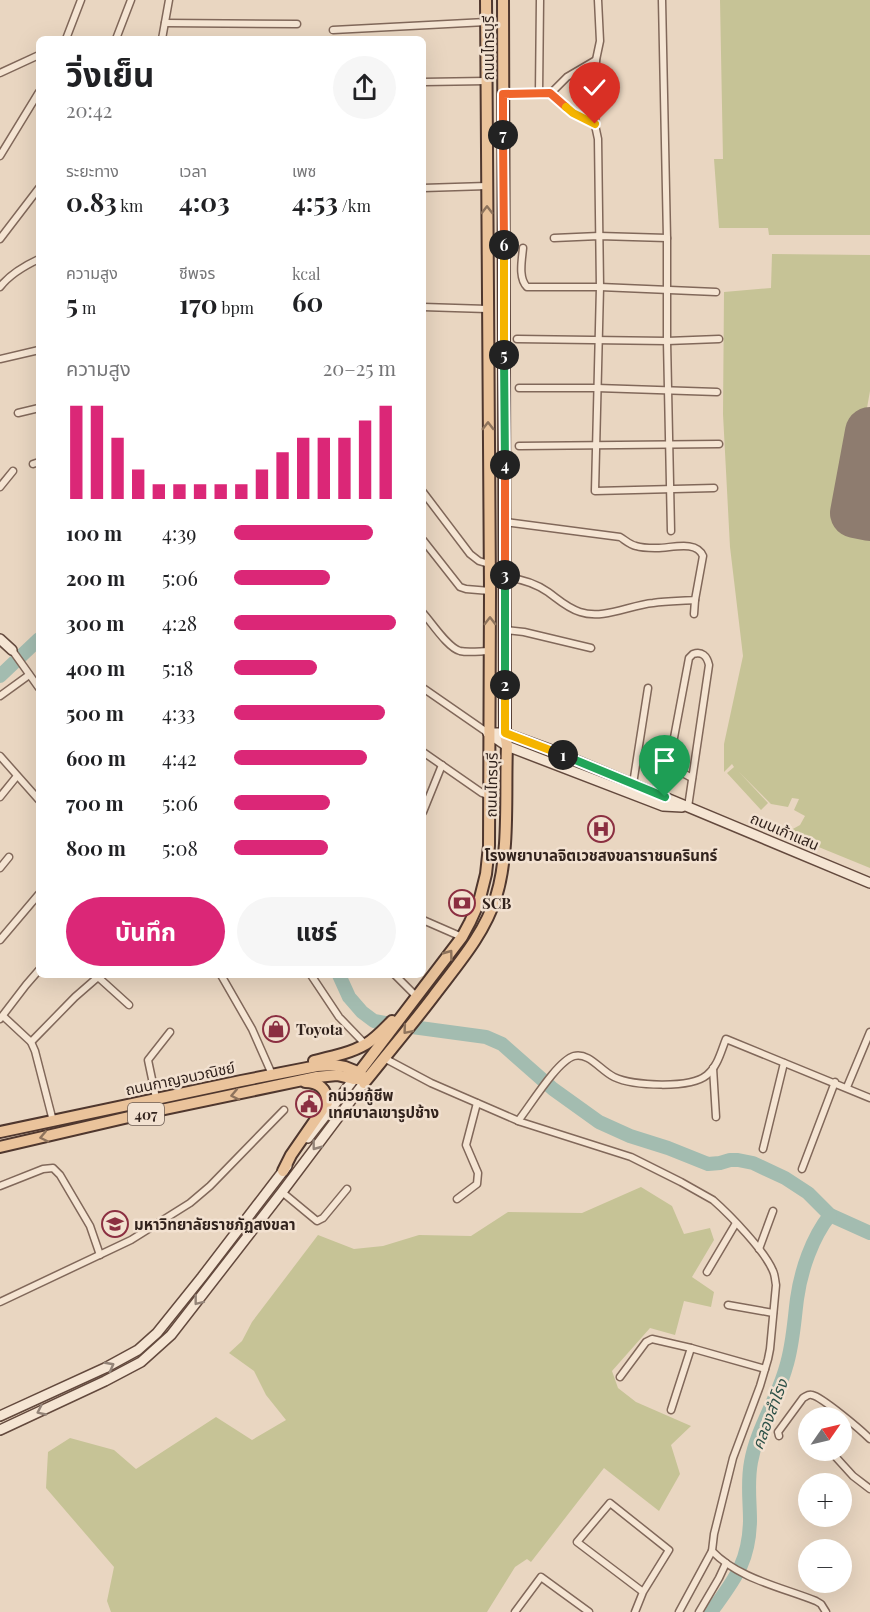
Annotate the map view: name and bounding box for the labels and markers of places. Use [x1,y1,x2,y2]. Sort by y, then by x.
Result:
pin [569,62,620,124]
pin: 7 [488,120,518,150]
pin: 6 [489,230,519,260]
pin: 5 [489,340,519,370]
pin: 4 [490,450,520,480]
pin: 3 [490,560,520,590]
pin: 2 [490,670,520,700]
pin [639,735,690,797]
pin: 1 [548,740,578,770]
hospital icon: โรงพยาบาลจิตเวชสงขลาราชนครินทร์ [586,814,616,844]
place label: โรงพยาบาลจิตเวชสงขลาราชนครินทร์ [485,845,718,865]
bank icon: SCB [447,888,477,918]
place label: SCB [482,893,511,913]
shop icon: Toyota [261,1014,291,1044]
place label: Toyota [296,1019,343,1039]
place label: กน่วยกู้ชีพ เทศบาลเขารูปช้าง [328,1085,439,1123]
public building icon: กน่วยกู้ชีพ เทศบาลเขารูปช้าง [294,1089,324,1119]
school or university icon: มหาวิทยาลัยราชภัฏสงขลา [100,1209,130,1239]
place label: มหาวิทยาลัยราชภัฏสงขลา [134,1214,295,1234]

